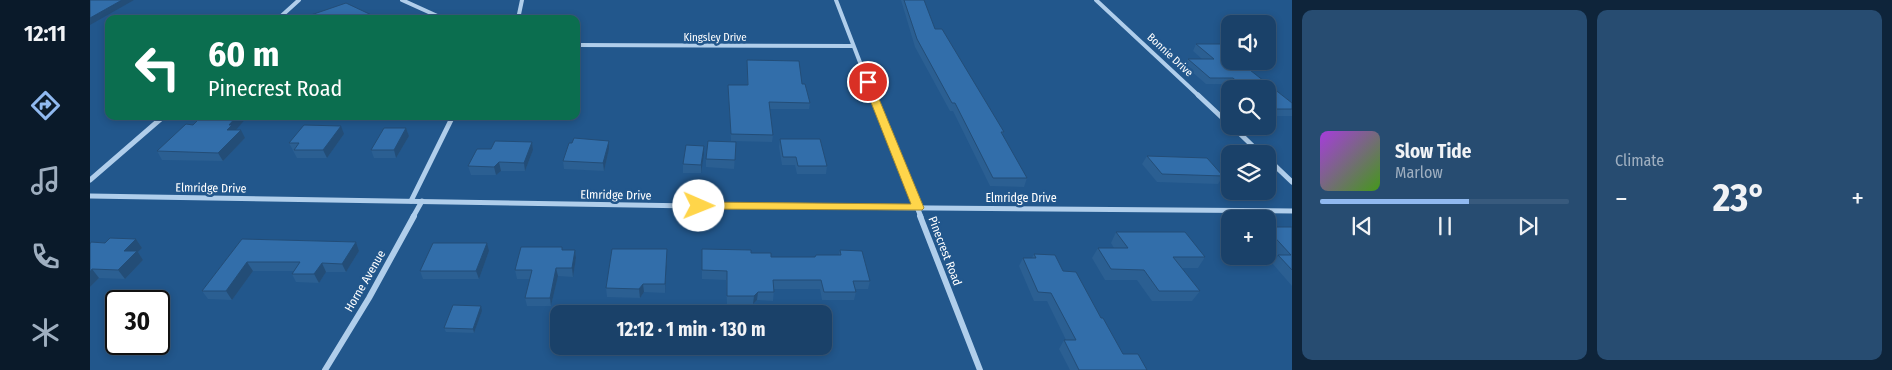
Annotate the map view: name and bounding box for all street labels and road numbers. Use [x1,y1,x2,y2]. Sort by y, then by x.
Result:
street label: Kingsley Drive [683,31,747,44]
street label: Bonnie Drive [1145,31,1195,79]
street label: Elmridge Drive [175,180,247,196]
street label: Elmridge Drive [580,187,652,203]
street label: Elmridge Drive [985,191,1057,205]
street label: Pinecrest Road [925,214,965,288]
street label: Horne Avenue [342,248,388,314]

